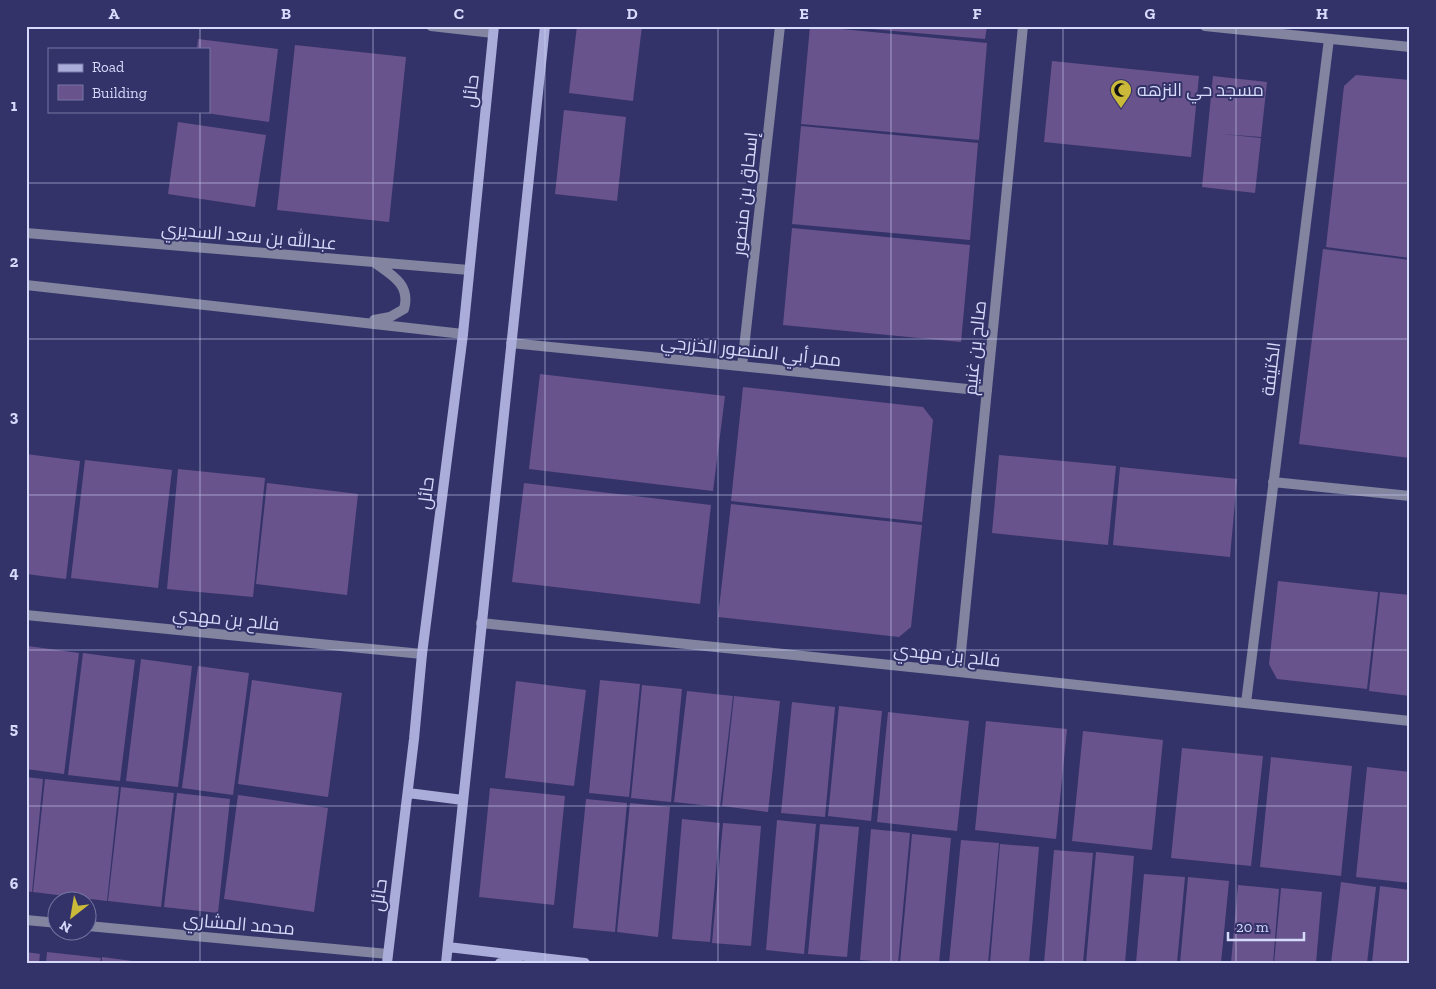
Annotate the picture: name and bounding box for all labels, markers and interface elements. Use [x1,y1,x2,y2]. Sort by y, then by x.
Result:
text: A [109,4,120,23]
text: B [281,4,291,23]
text: C [454,4,464,23]
text: D [626,4,638,23]
text: E [799,4,809,23]
text: F [972,4,982,23]
text: G [1145,4,1156,23]
text: H [1316,4,1328,23]
legend [48,48,210,112]
text: Road [92,58,125,76]
street label: حائل [458,74,484,108]
mosque icon: مسجد حي النزهه [1109,78,1133,109]
place label: مسجد حي النزهه [1137,79,1264,104]
text: Building [92,84,147,102]
text: 1 [11,96,18,115]
street label: إسحاق بن منصور [727,131,763,258]
street label: عبدالله بن سعد السديري [160,216,338,258]
text: 2 [10,252,19,271]
street label: صالح بن غنيم [959,300,992,396]
street label: ممر أبي المنصور الخزرجي [659,331,842,374]
street label: الكتيفة [1257,341,1285,397]
text: 3 [10,407,19,426]
street label: حائل [413,475,439,511]
text: 4 [9,563,19,582]
street label: فالح بن مهدي [171,602,280,639]
street label: فالح بن مهدي [892,638,1001,675]
text: 5 [10,719,18,738]
text: 6 [10,874,19,893]
street label: حائل [366,877,392,913]
north arrow [48,892,98,942]
street label: محمد المشاري [182,908,296,943]
scale bar [1228,909,1305,941]
text: N [56,917,75,937]
text: 20 m [1236,918,1269,936]

